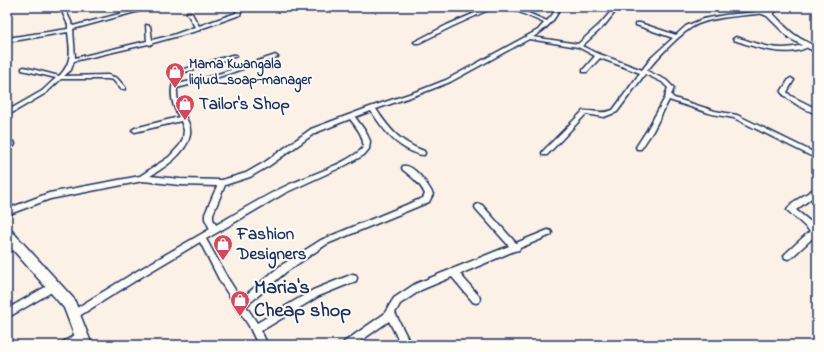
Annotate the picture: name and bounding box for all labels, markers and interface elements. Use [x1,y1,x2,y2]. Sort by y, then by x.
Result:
place label: Mama Kwangala liqiud_soap-manager [189,54,313,93]
shop icon: Mama Kwangala liqiud_soap-manager [164,61,186,89]
place label: Tailor's Shop [199,92,290,117]
shop icon: Tailor's Shop [174,93,196,121]
place label: Fashion Designers [236,222,307,269]
shop icon: Fashion Designers [212,233,234,261]
place label: Maria's Cheap shop [254,274,351,326]
shop icon: Maria's Cheap shop [229,289,251,317]

